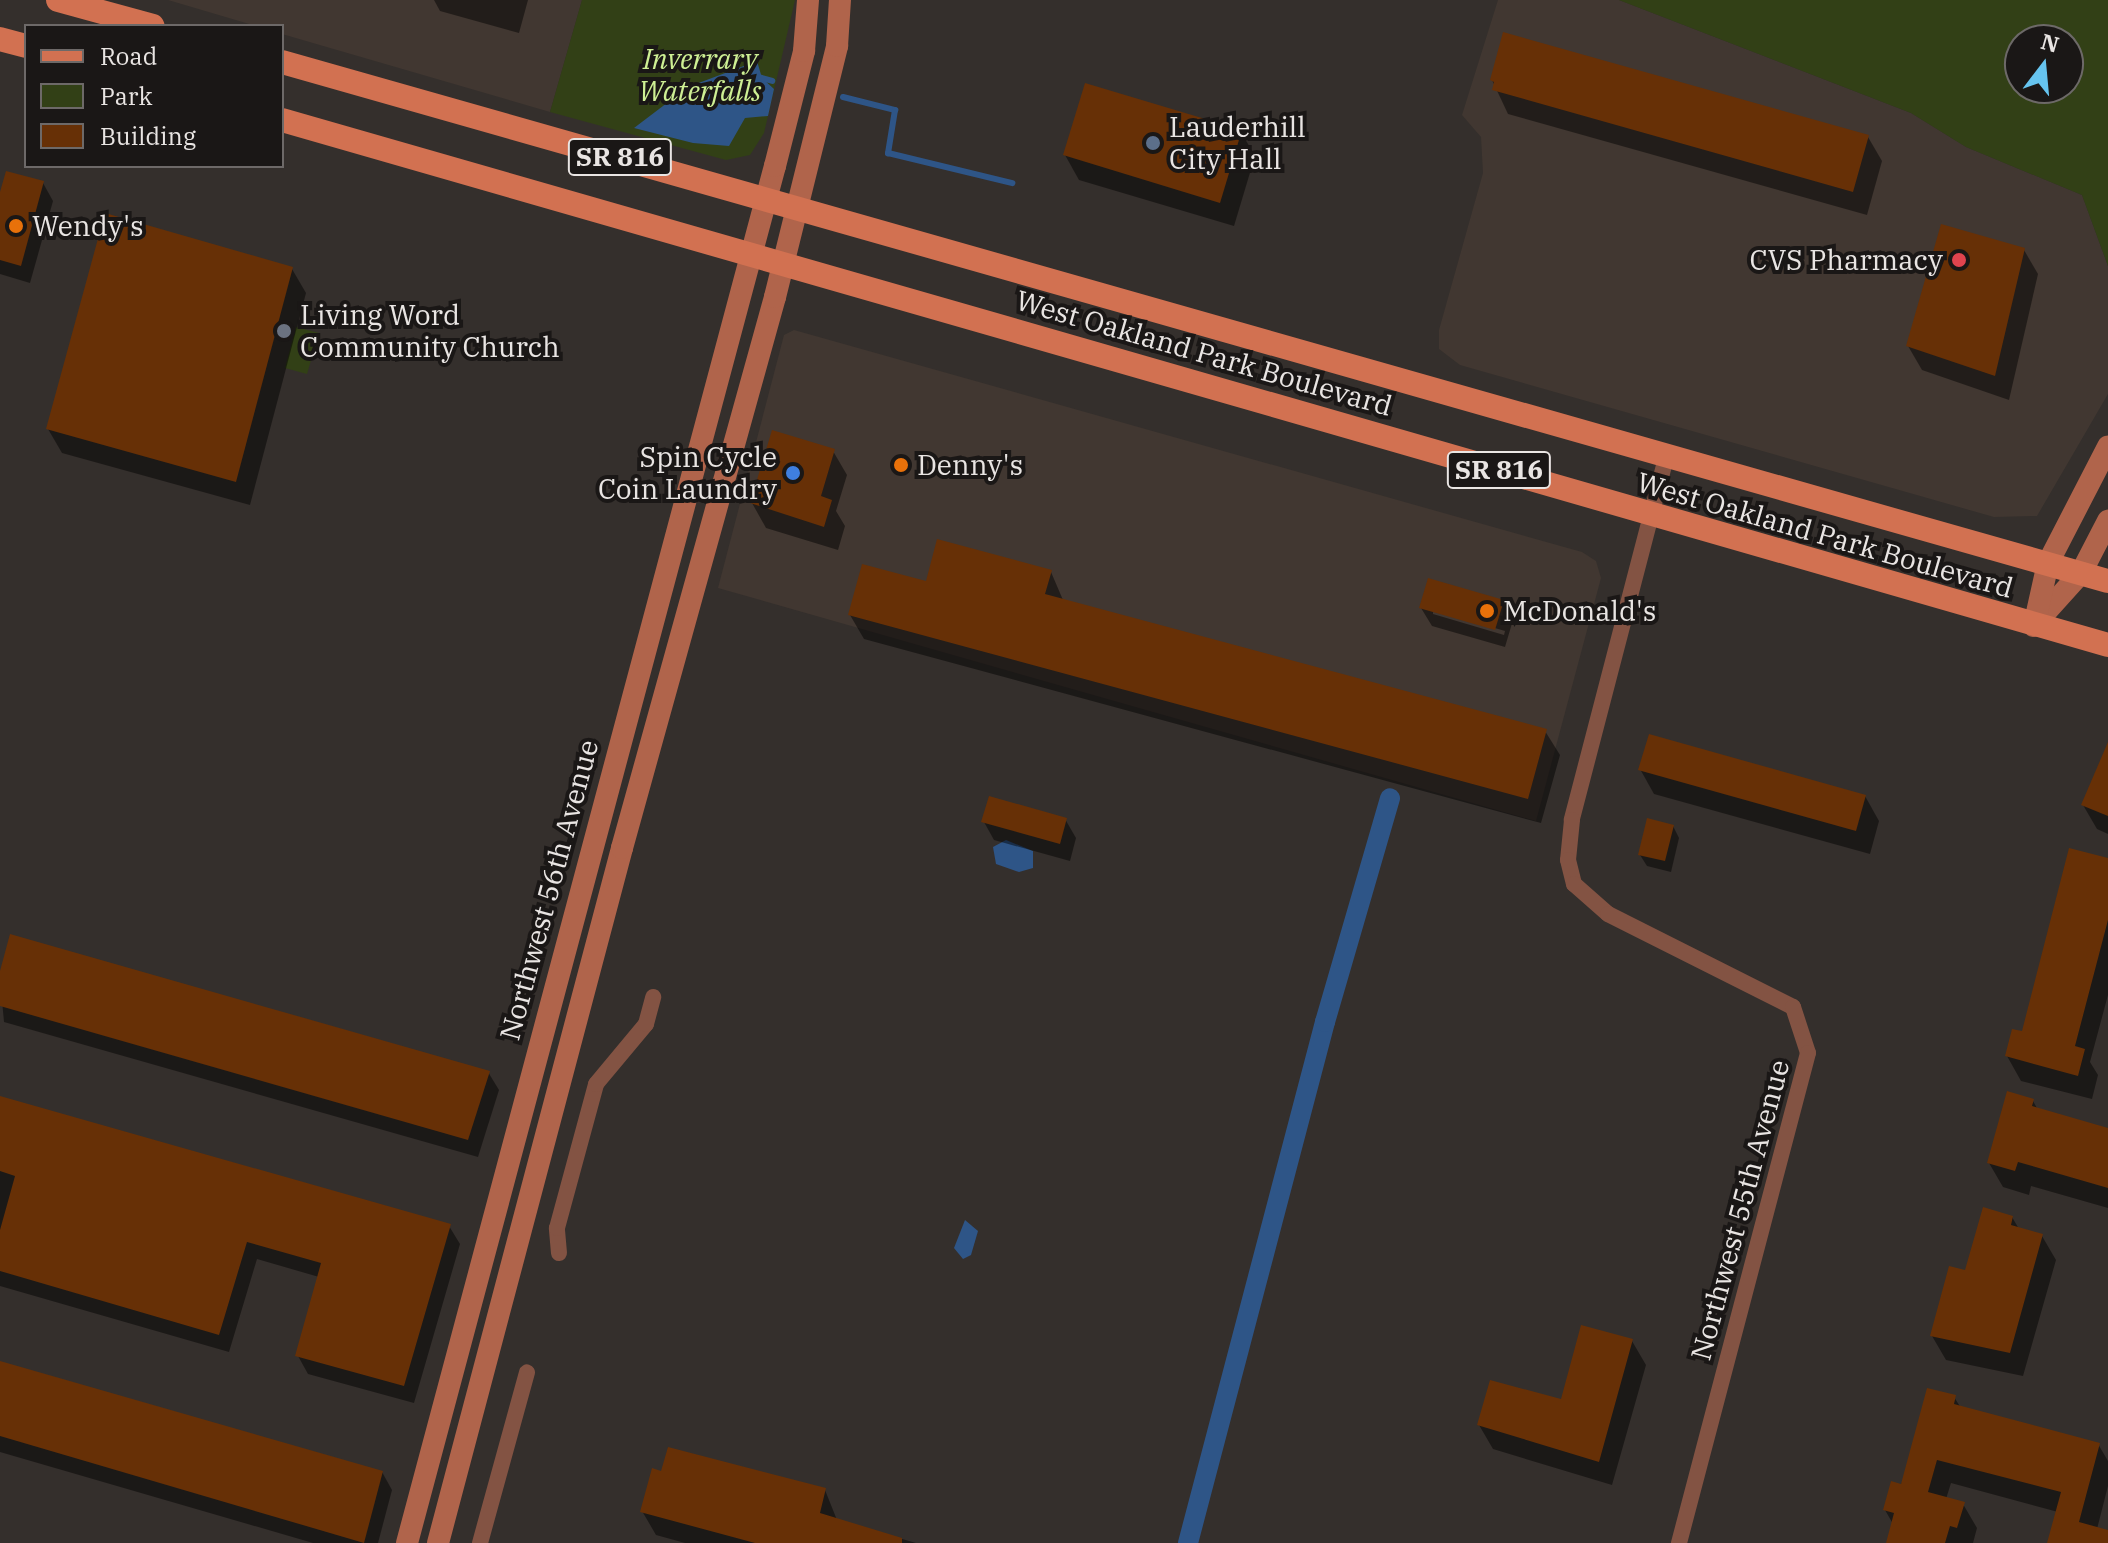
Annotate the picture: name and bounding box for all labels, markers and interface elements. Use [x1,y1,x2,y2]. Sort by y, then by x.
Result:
legend [24,24,284,168]
north arrow [2004,24,2084,104]
text: N [2038,26,2063,59]
text: Road [100,40,157,72]
park label: Inverrary Waterfalls [639,42,761,108]
text: Park [100,80,152,112]
place label: Lauderhill City Hall [1169,110,1306,176]
text: Building [100,120,196,152]
marker: Lauderhill City Hall [1144,134,1162,152]
road number: SR 816 [566,135,674,179]
place label: Wendy's [32,209,144,243]
marker: Wendy's [7,217,25,235]
place label: CVS Pharmacy [1750,243,1943,277]
marker: CVS Pharmacy [1950,251,1968,269]
street label: West Oakland Park Boulevard [1012,283,1396,423]
place label: Living Word Community Church [300,298,560,364]
marker: Living Word Community Church [275,322,293,340]
place label: Spin Cycle Coin Laundry [598,440,777,506]
place label: Denny's [917,448,1023,482]
road number: SR 816 [1445,448,1553,492]
marker: Denny's [892,456,910,474]
marker: Spin Cycle Coin Laundry [784,464,802,482]
street label: West Oakland Park Boulevard [1633,465,2017,605]
place label: McDonald's [1503,594,1656,628]
marker: McDonald's [1478,602,1496,620]
street label: Northwest 56th Avenue [493,736,605,1044]
street label: Northwest 55th Avenue [1684,1056,1796,1364]

